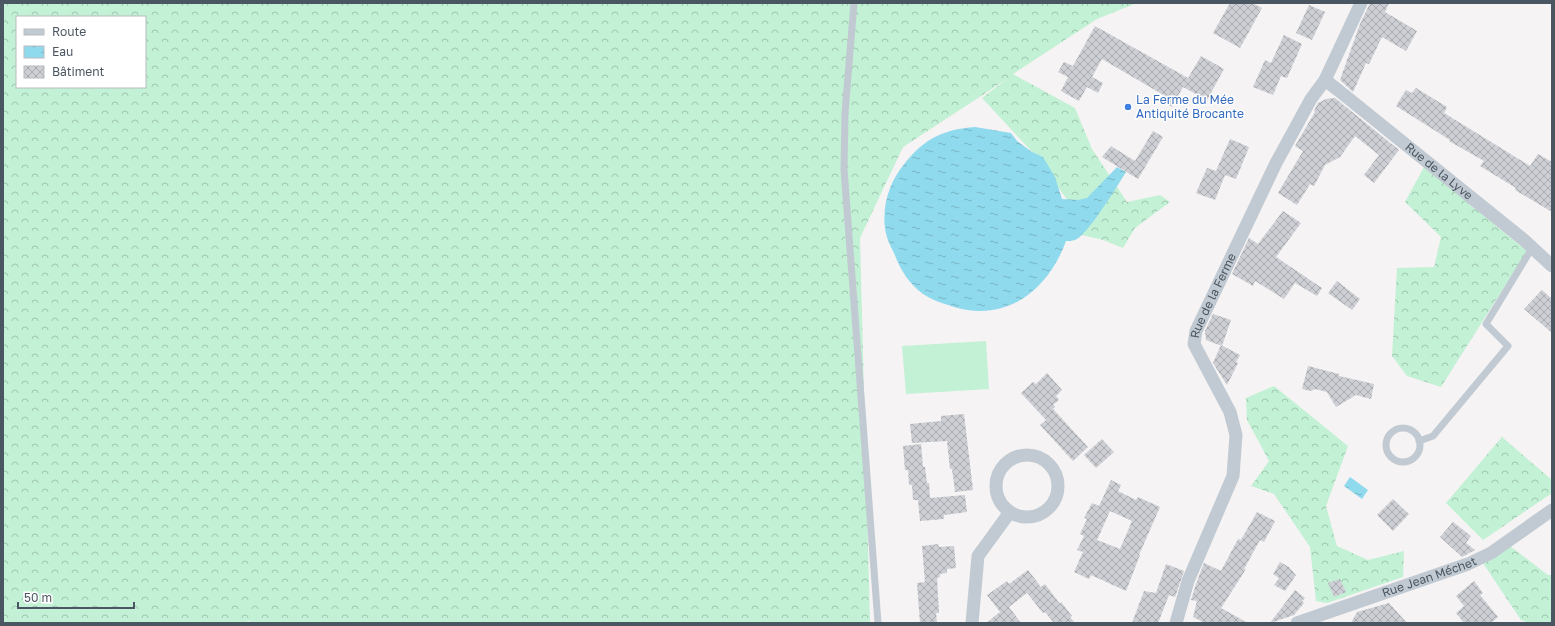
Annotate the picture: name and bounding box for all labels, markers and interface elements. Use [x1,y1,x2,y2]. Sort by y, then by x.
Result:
legend [16,16,146,88]
text: Route [52,24,86,39]
text: Eau [52,44,73,59]
text: Bâtiment [52,64,105,79]
place label: La Ferme du Mée Antiquité Brocante [1136,92,1244,121]
marker: La Ferme du Mée Antiquité Brocante [1123,102,1133,112]
street label: Rue de la Lyve [1402,139,1476,203]
street label: Rue de la Ferme [1187,250,1239,339]
street label: Rue Jean Méchet [1380,553,1479,600]
scale bar [18,584,134,610]
text: 50 m [24,590,52,605]

